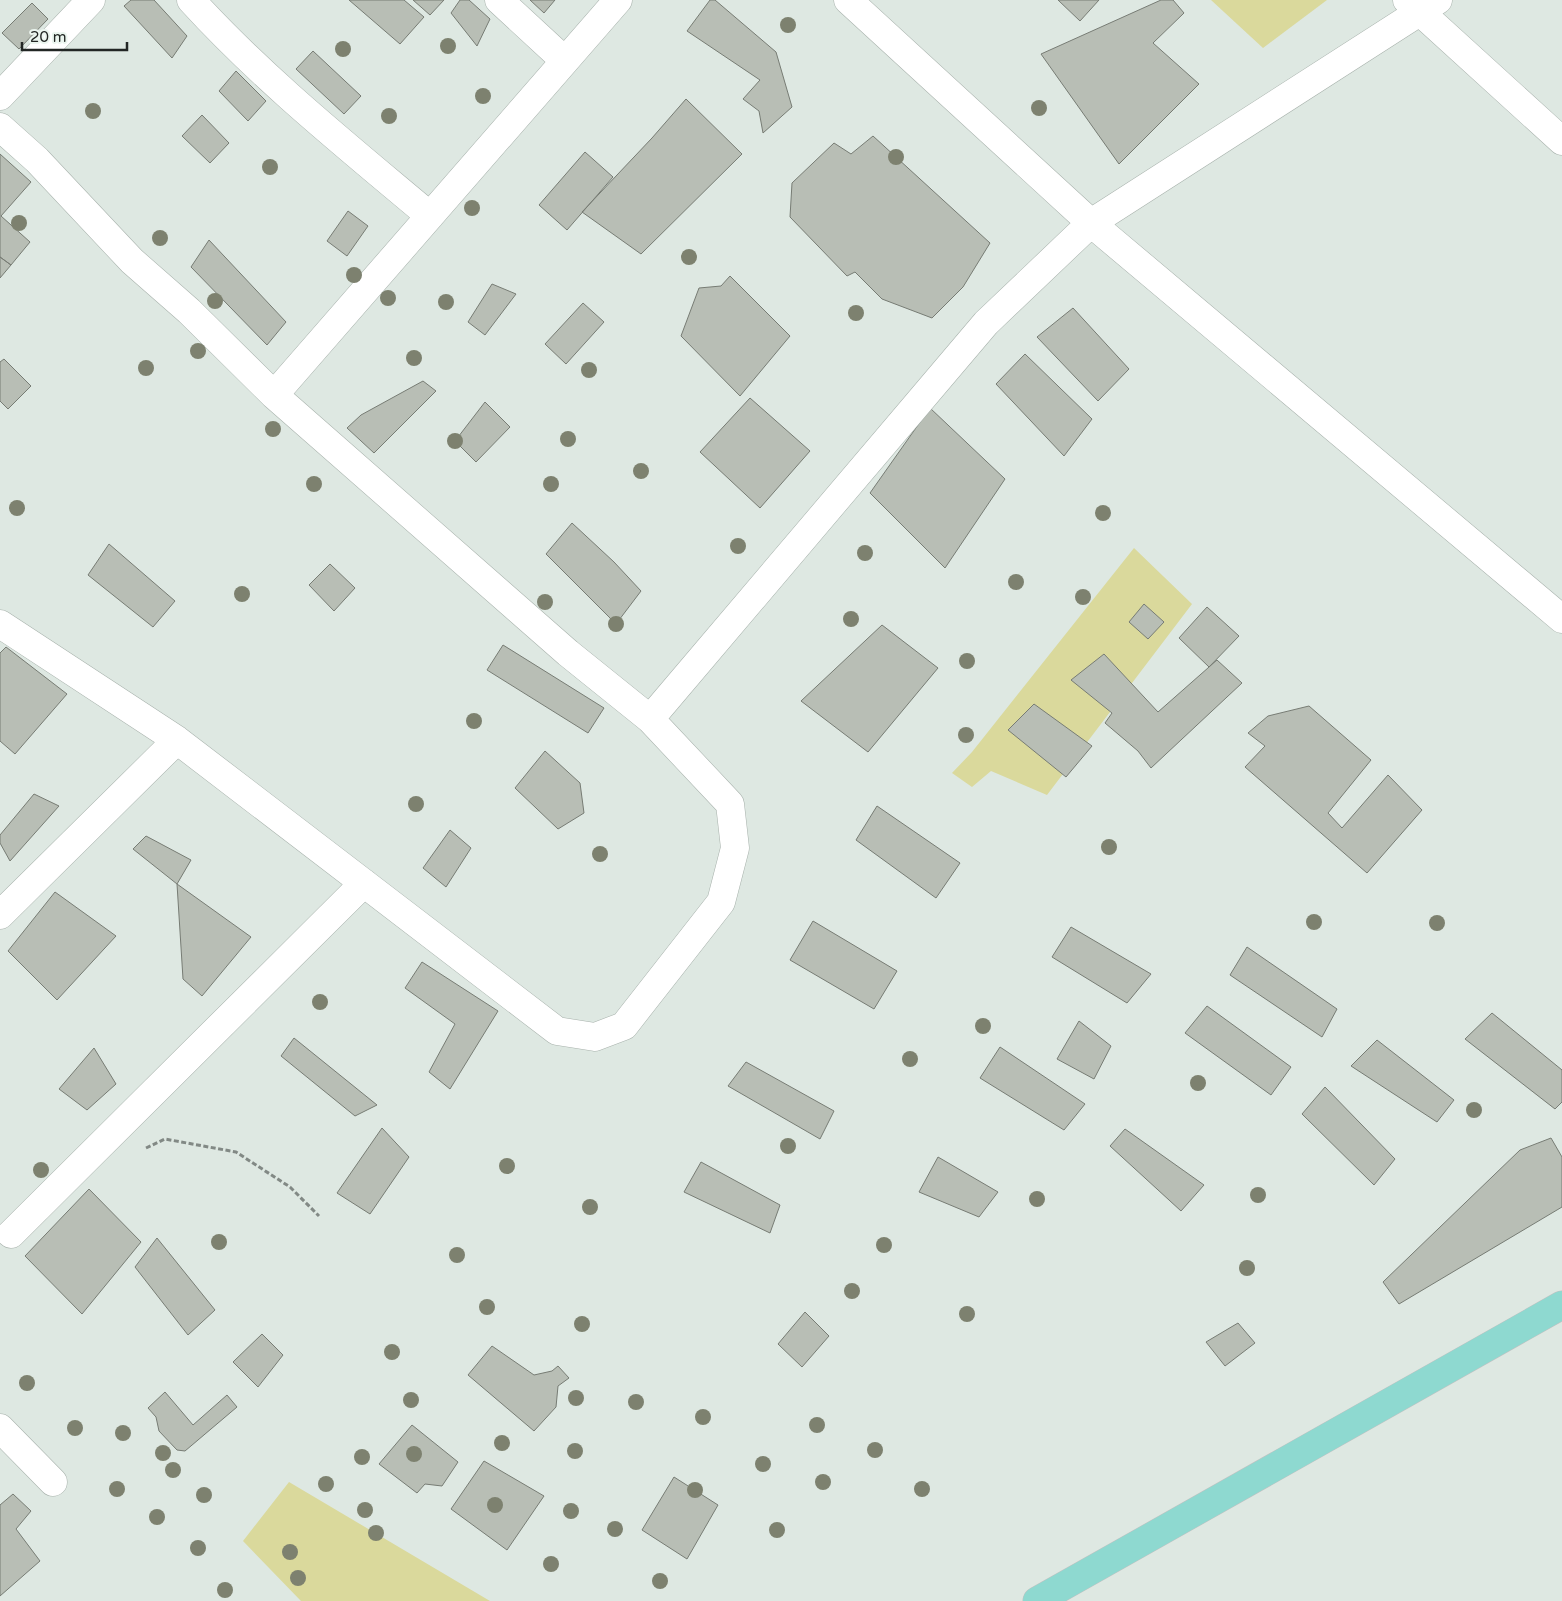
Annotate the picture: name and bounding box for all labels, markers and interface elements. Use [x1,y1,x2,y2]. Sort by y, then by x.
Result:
scale bar [22,20,128,52]
text: 20 m [30,28,67,46]

